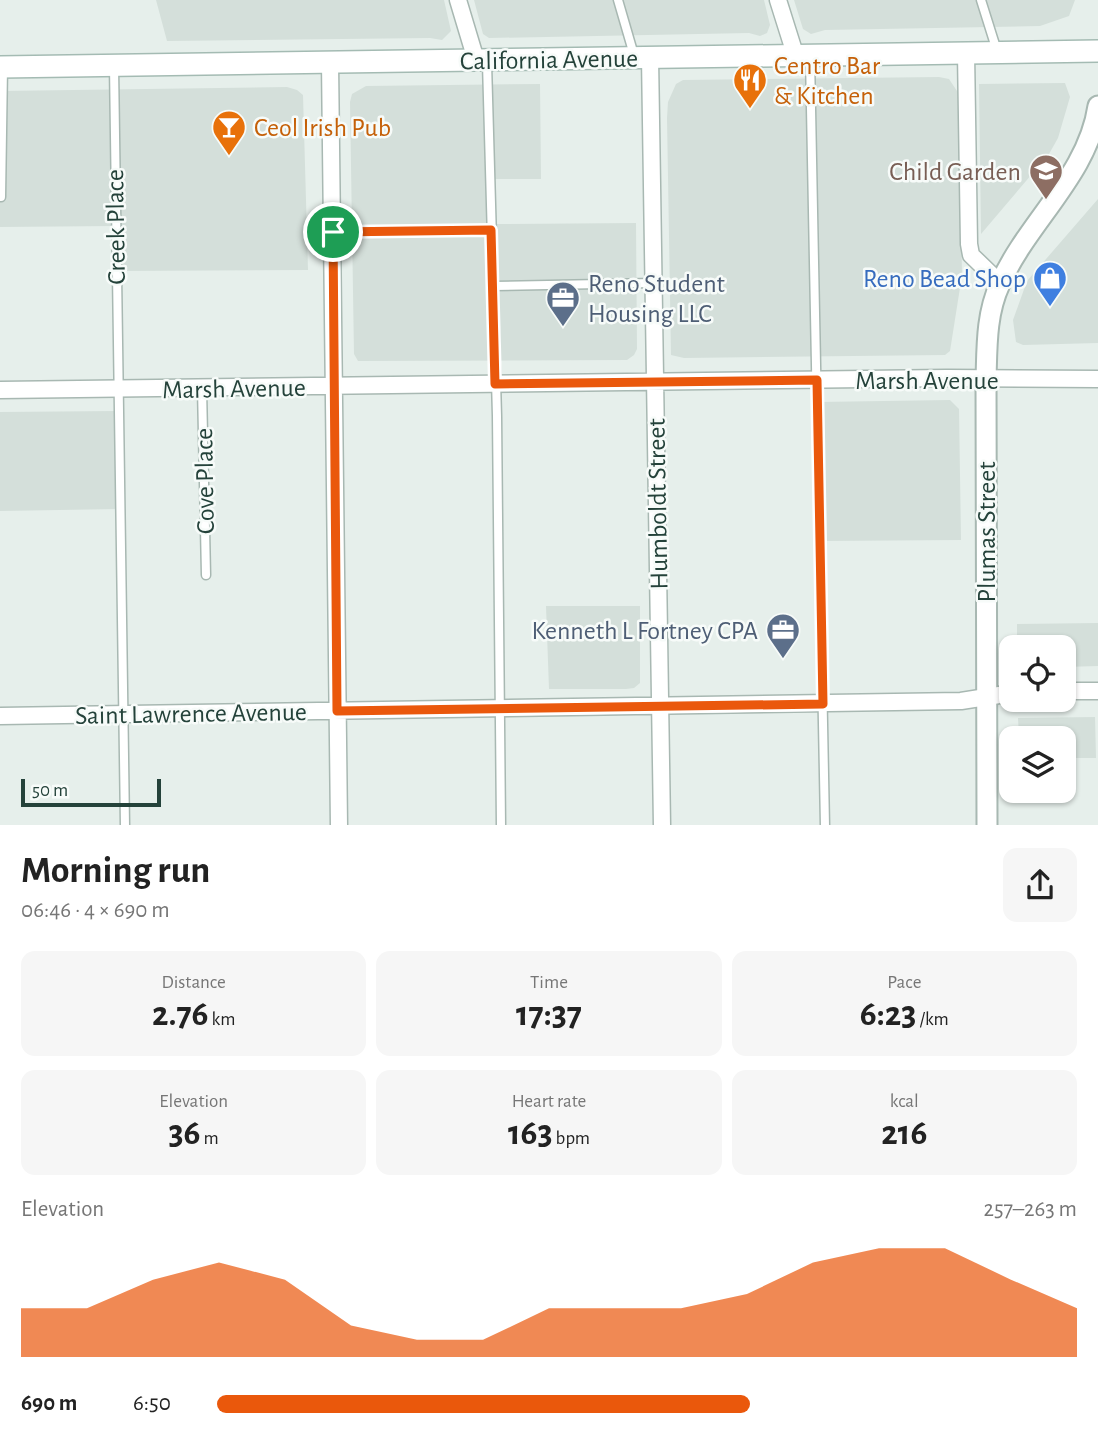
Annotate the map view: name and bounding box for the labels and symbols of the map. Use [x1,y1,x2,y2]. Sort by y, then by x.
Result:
street label: California Avenue [460,45,638,75]
place label: Centro Bar & Kitchen [774,53,881,109]
restaurant icon: Centro Bar & Kitchen [731,61,769,110]
bar icon: Ceol Irish Pub [210,108,248,157]
place label: Ceol Irish Pub [254,115,391,141]
school or university icon: Child Garden [1027,152,1065,201]
place label: Child Garden [889,159,1021,185]
street label: Creek Place [102,169,130,285]
pin [303,202,363,262]
shop icon: Reno Bead Shop [1031,259,1069,308]
place label: Reno Bead Shop [863,266,1026,292]
place label: Reno Student Housing LLC [588,271,725,327]
office icon: Reno Student Housing LLC [544,279,582,328]
street label: Marsh Avenue [855,368,999,394]
street label: Marsh Avenue [162,375,306,403]
street label: Humboldt Street [644,418,672,590]
street label: Cove Place [191,428,219,534]
street label: Plumas Street [974,462,1000,602]
office icon: Kenneth L Fortney CPA [764,611,802,660]
place label: Kenneth L Fortney CPA [532,618,758,644]
street label: Saint Lawrence Avenue [75,699,307,729]
scale bar [21,776,161,808]

